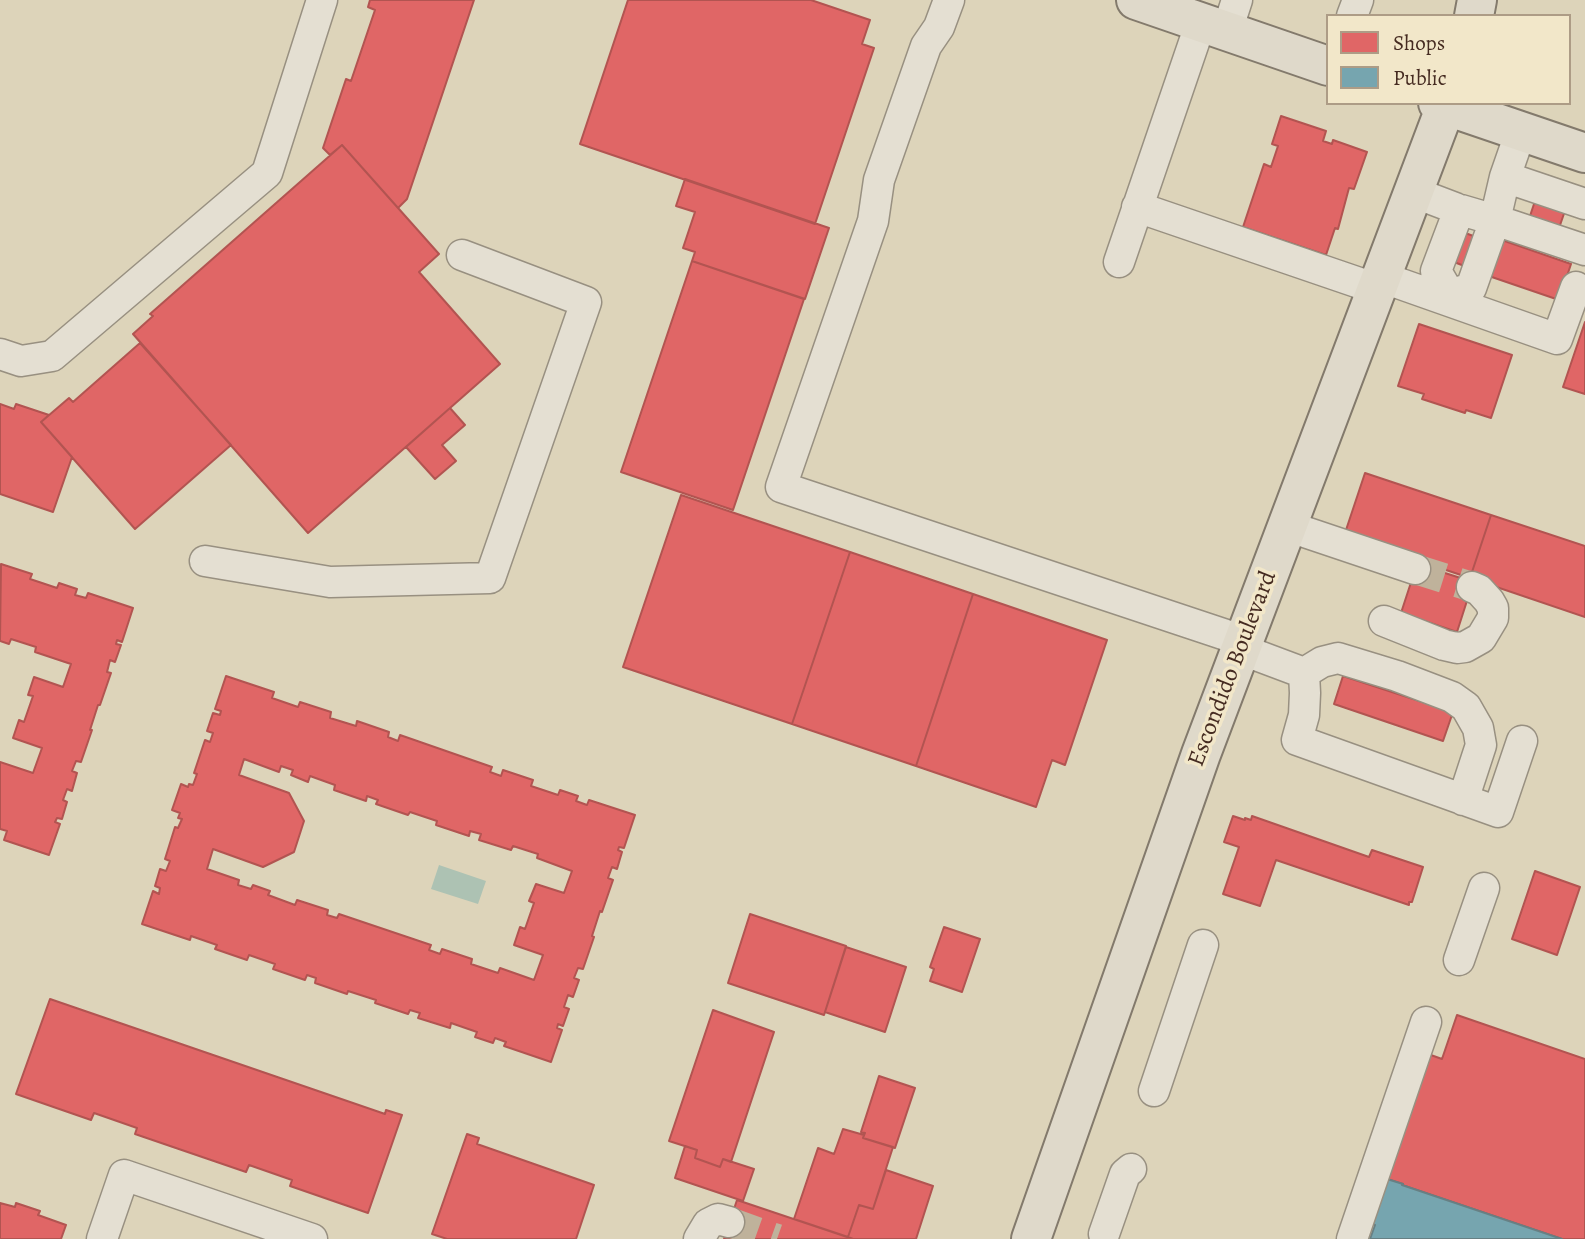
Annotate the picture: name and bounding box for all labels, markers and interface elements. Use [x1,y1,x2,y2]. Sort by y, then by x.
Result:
legend [1326,14,1571,105]
text: Shops [1393,29,1445,57]
text: Public [1393,64,1447,92]
street label: Escondido Boulevard [1182,567,1284,771]

